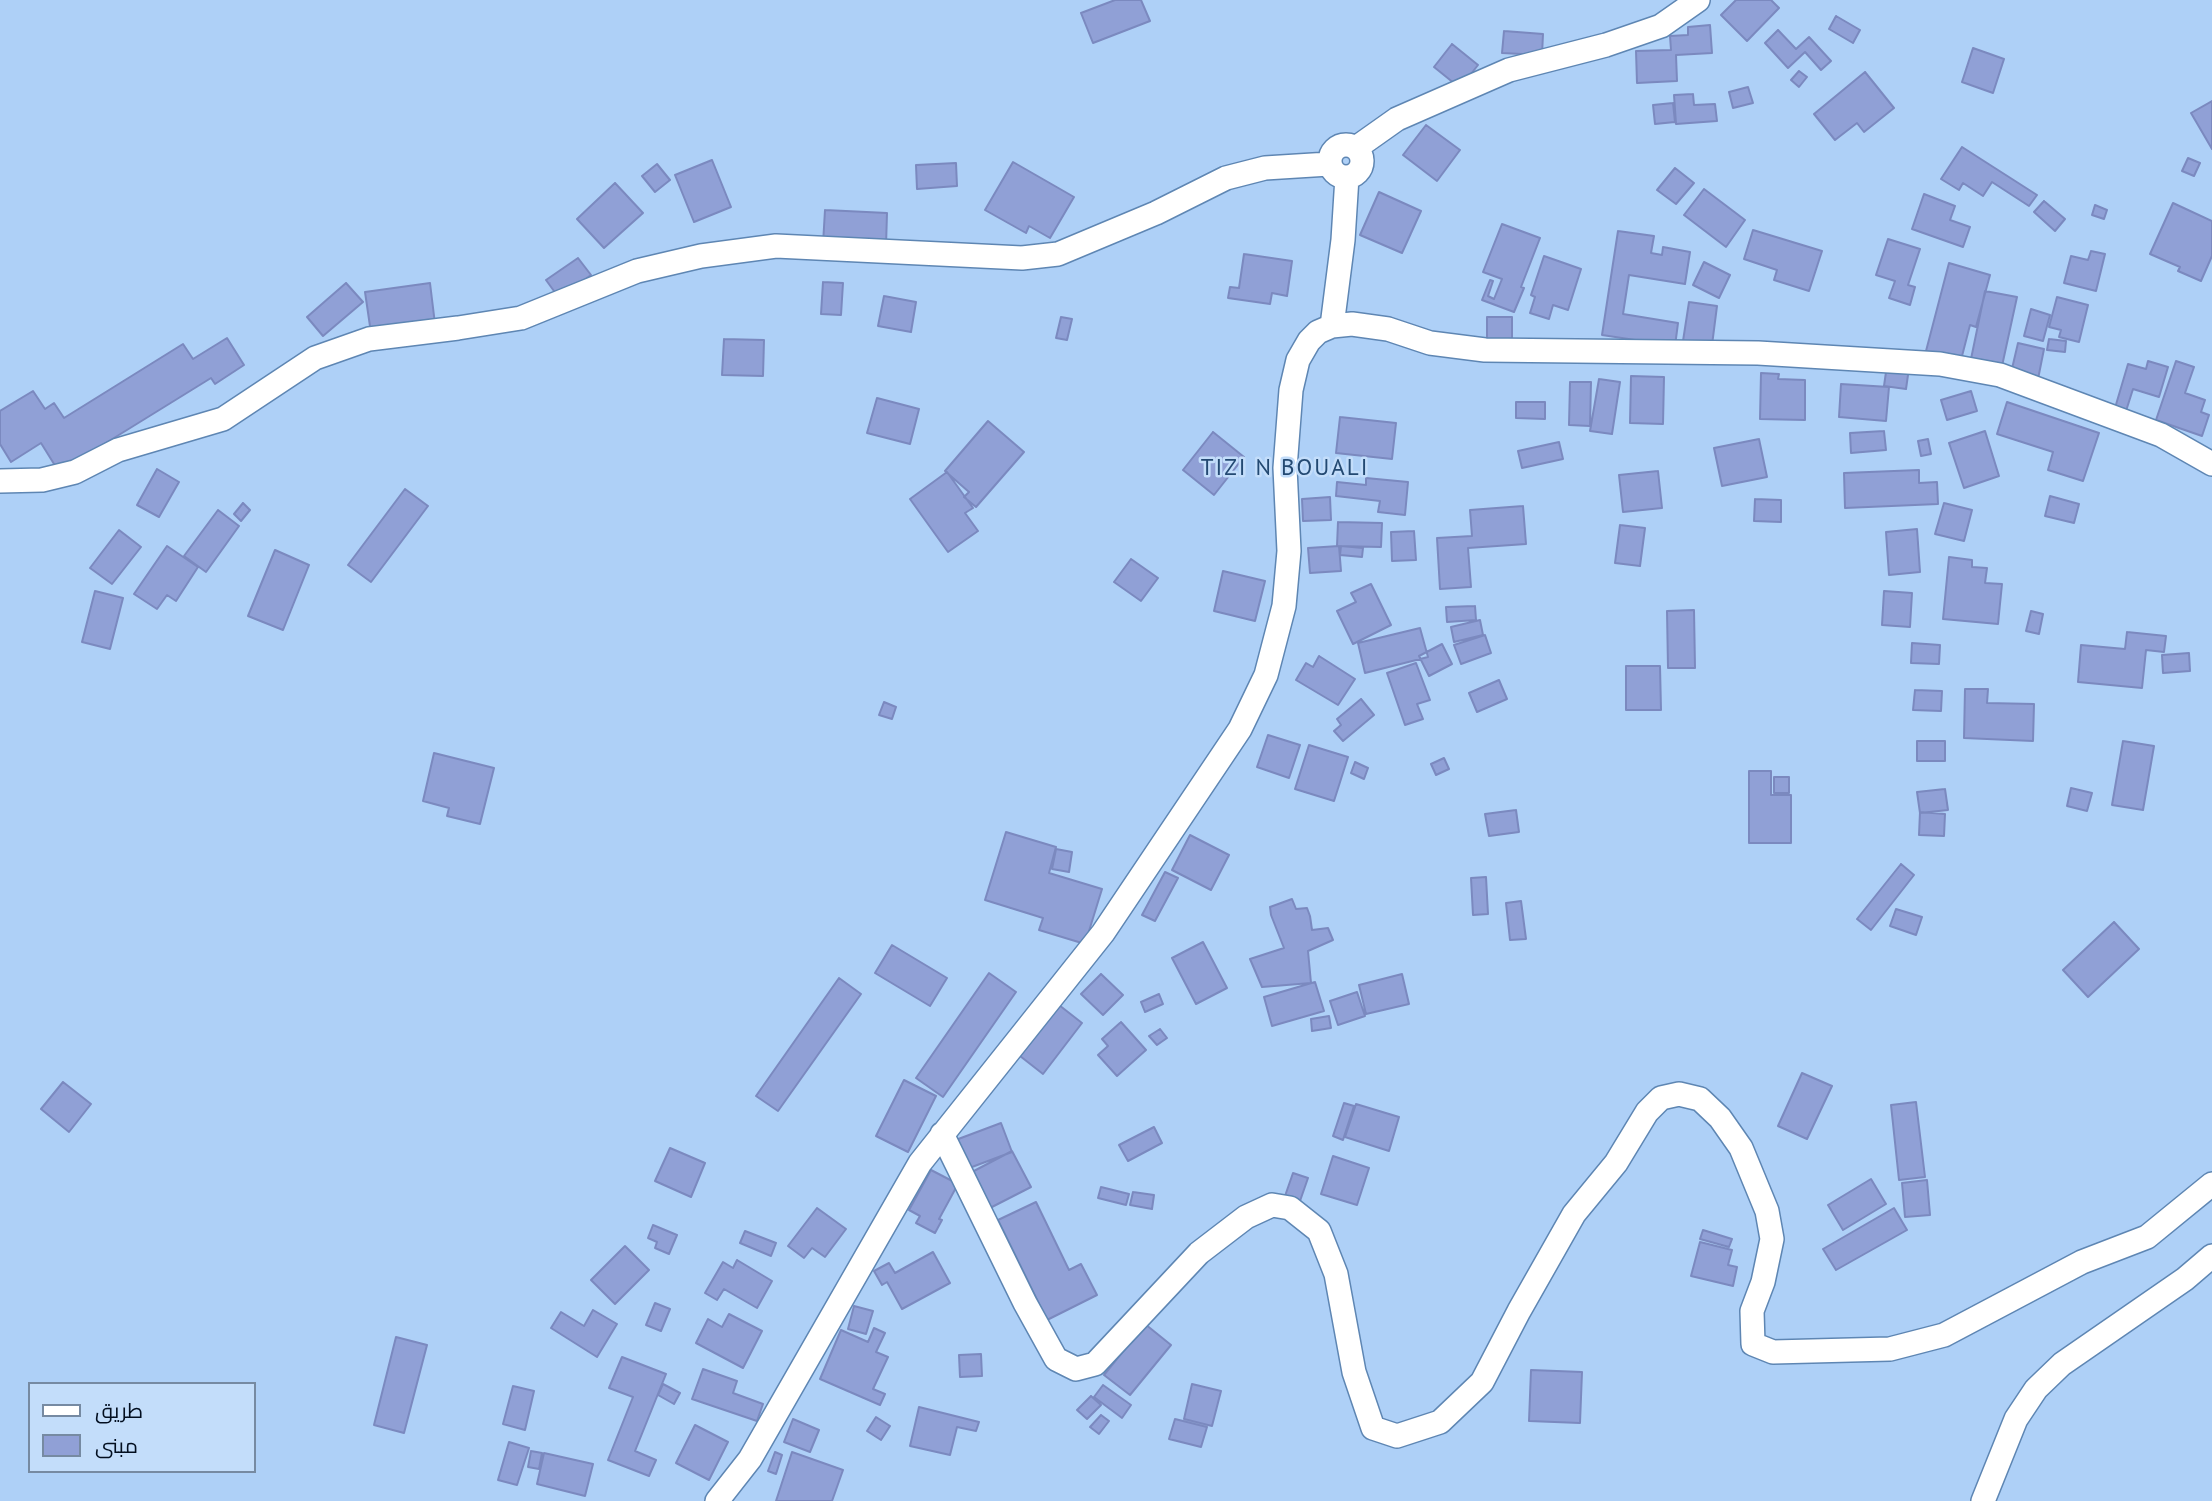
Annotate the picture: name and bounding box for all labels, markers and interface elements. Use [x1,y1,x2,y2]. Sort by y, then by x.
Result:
district label: TIZI N BOUALI [1202,454,1368,482]
legend [28,1382,256,1473]
text: طريق [95,1397,143,1424]
text: مبنى [95,1432,138,1459]

